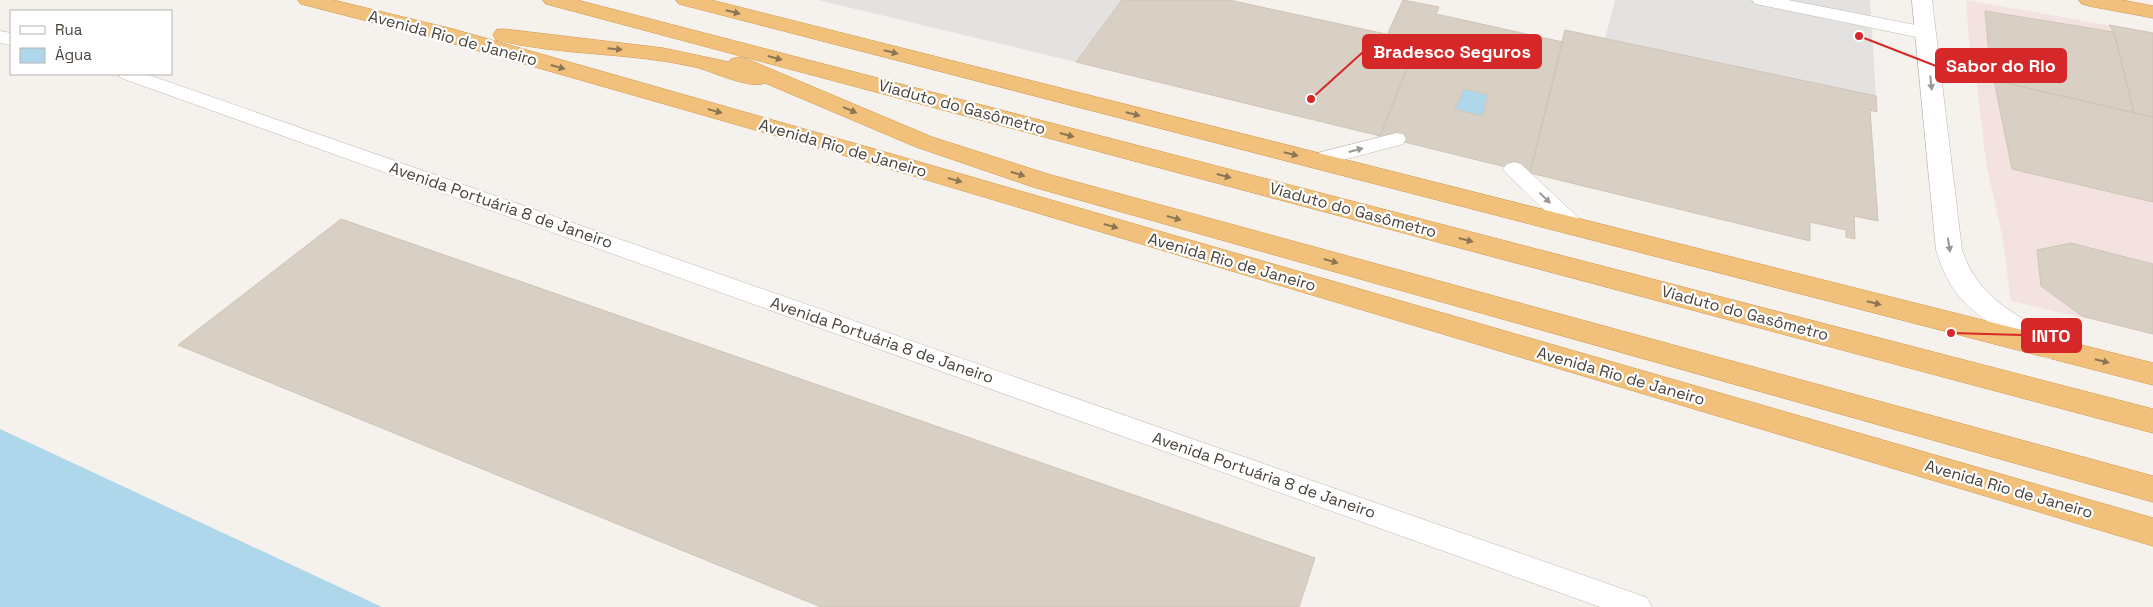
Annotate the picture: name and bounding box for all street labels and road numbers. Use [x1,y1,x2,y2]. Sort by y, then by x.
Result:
street label: Avenida Rio de Janeiro [366,5,540,71]
street label: Viaduto do Gasômetro [876,75,1048,139]
street label: Avenida Rio de Janeiro [756,114,930,182]
street label: Avenida Portuária 8 de Janeiro [387,157,615,253]
street label: Viaduto do Gasômetro [1267,178,1439,242]
street label: Avenida Rio de Janeiro [1145,228,1319,296]
street label: Viaduto do Gasômetro [1659,281,1831,345]
street label: Avenida Portuária 8 de Janeiro [768,292,996,388]
street label: Avenida Rio de Janeiro [1534,342,1708,410]
street label: Avenida Portuária 8 de Janeiro [1150,427,1378,523]
street label: Avenida Rio de Janeiro [1922,455,2096,523]

